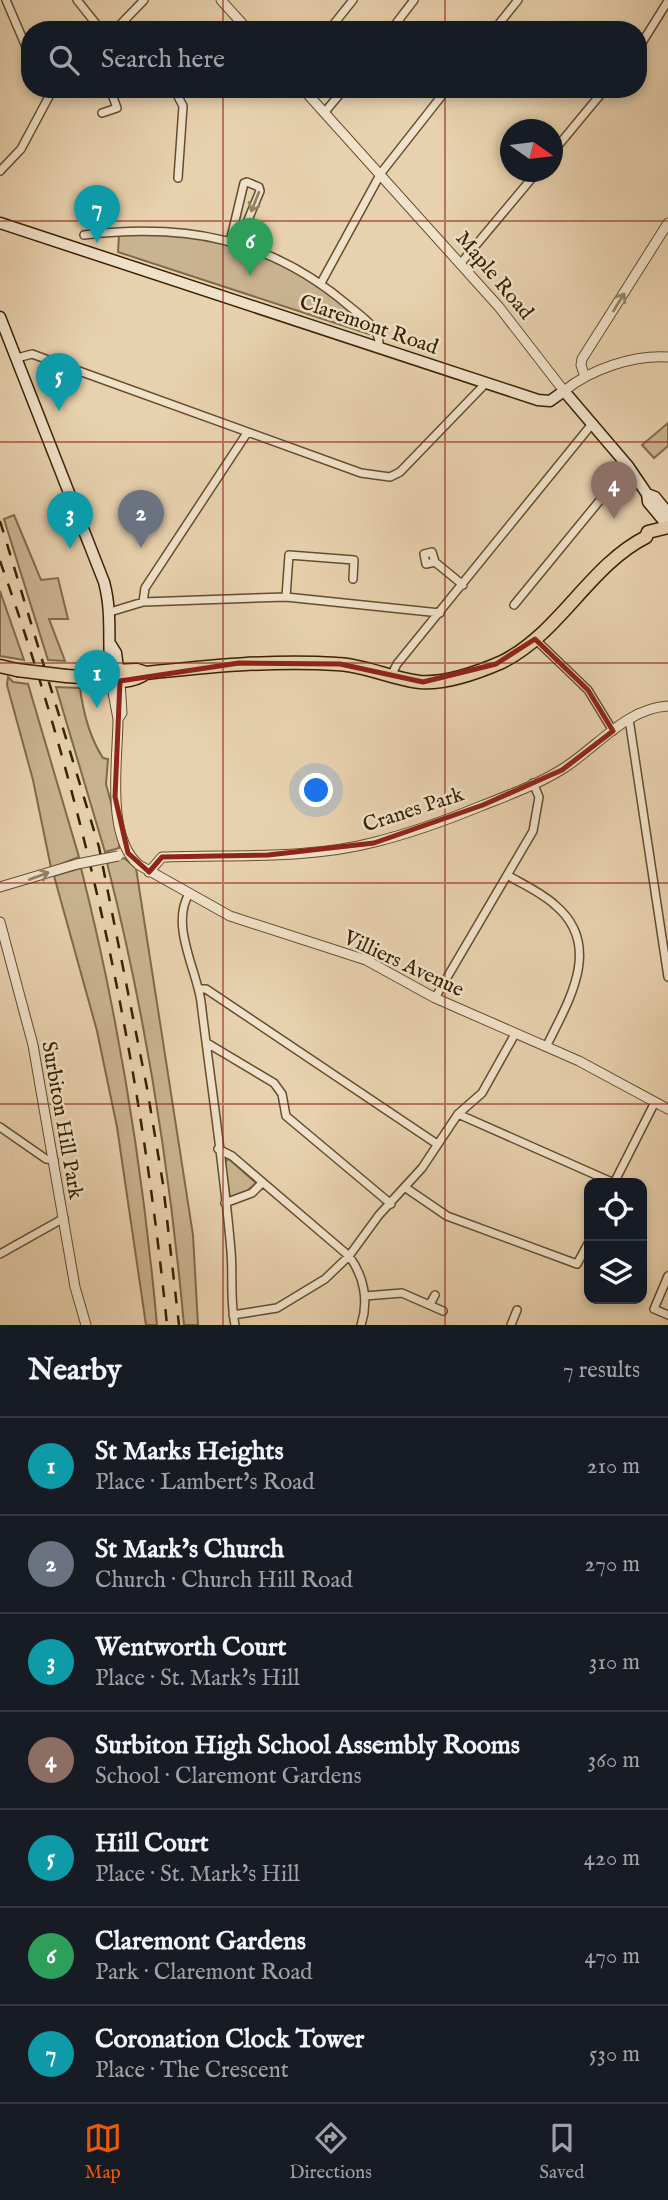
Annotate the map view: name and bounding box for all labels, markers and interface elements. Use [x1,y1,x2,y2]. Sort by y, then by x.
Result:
search box [21,21,647,98]
icon: search [45,41,83,79]
text: Search here [101,43,225,76]
north arrow [500,119,563,182]
pin: 7 [74,185,120,243]
one-way arrow [248,191,261,212]
pin: 6 [227,218,273,276]
street label: Maple Road [449,226,539,326]
street label: Claremont Road [296,289,442,362]
one-way arrow [612,292,626,312]
pin: 5 [36,353,82,411]
pin: 4 [591,461,637,519]
pin: 2 [118,490,164,548]
pin: 3 [47,491,93,549]
pin: 1 [74,650,120,708]
your location [299,773,333,807]
street label: Cranes Park [360,781,468,839]
one-way arrow [27,869,49,881]
street label: Villiers Avenue [338,924,468,1004]
street label: Surbiton Hill Park [34,1039,89,1202]
map controls [584,1178,647,1304]
button: locate [584,1178,647,1241]
button: layers [584,1241,647,1304]
text: Nearby [28,1352,121,1390]
text: 7 results [563,1356,640,1385]
text: St Marks Heights [95,1435,284,1468]
text: 1 [47,1452,55,1481]
text: 210 m [587,1452,640,1481]
text: Place · Lambert's Road [95,1468,315,1497]
text: St Mark's Church [95,1533,284,1566]
text: 2 [46,1550,56,1579]
text: 270 m [585,1550,640,1579]
text: Church · Church Hill Road [95,1566,353,1595]
text: Wentworth Court [95,1631,286,1664]
text: 3 [47,1648,55,1677]
text: 310 m [589,1648,640,1677]
text: Place · St. Mark's Hill [95,1664,300,1693]
text: Surbiton High School Assembly Rooms [95,1729,520,1762]
text: 4 [45,1746,57,1775]
text: 360 m [588,1746,640,1775]
text: School · Claremont Gardens [95,1762,362,1791]
text: Hill Court [95,1827,209,1860]
text: 5 [47,1844,55,1873]
text: 420 m [584,1844,640,1873]
text: Place · St. Mark's Hill [95,1860,300,1889]
text: Claremont Gardens [95,1925,306,1958]
text: 6 [46,1942,56,1971]
text: 470 m [585,1942,640,1971]
text: Park · Claremont Road [95,1958,313,1987]
text: Coronation Clock Tower [95,2023,364,2056]
text: 7 [46,2040,56,2069]
text: 530 m [589,2040,640,2069]
text: Place · The Crescent [95,2056,289,2085]
tab: Map [84,2119,122,2185]
tab: Directions [289,2119,372,2185]
tab: Saved [539,2119,584,2185]

